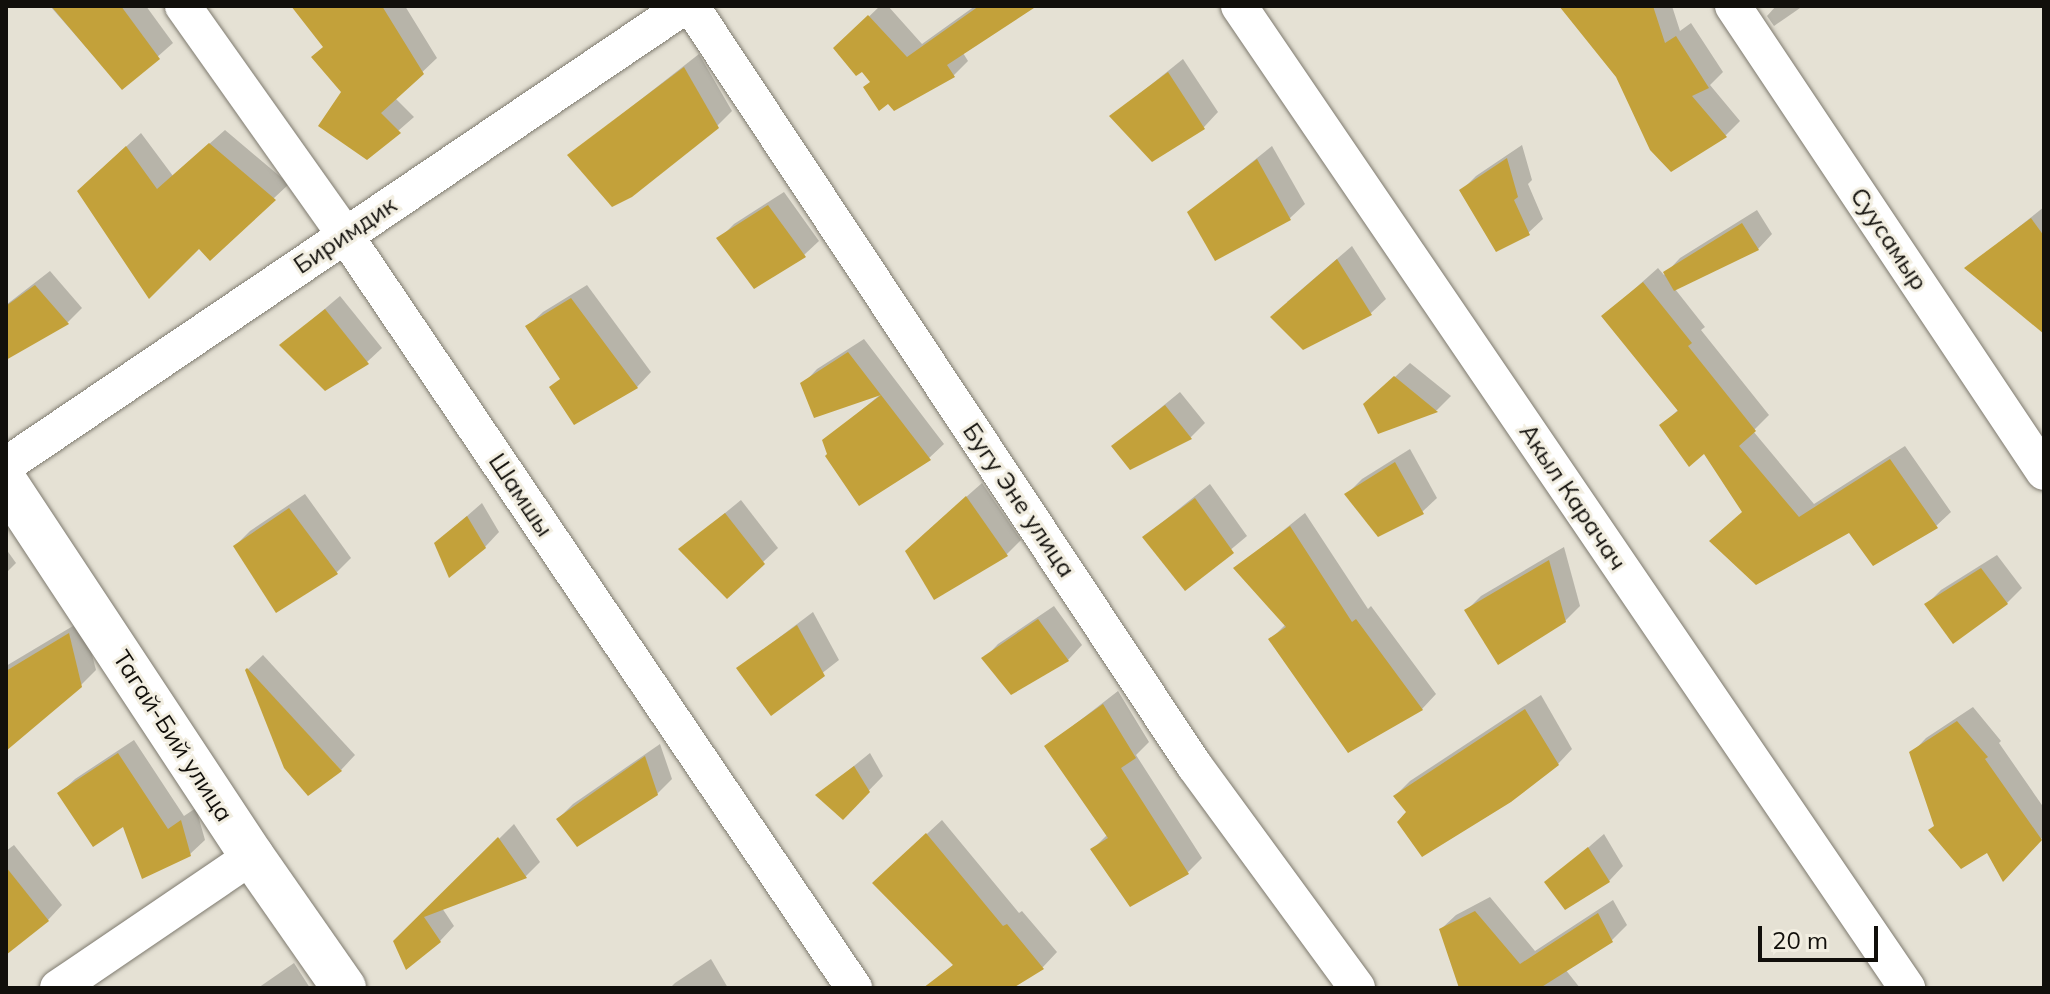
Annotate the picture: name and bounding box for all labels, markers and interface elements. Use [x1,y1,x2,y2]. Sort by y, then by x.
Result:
street label: Суусамыр [1844,182,1934,296]
street label: Биримдик [288,190,402,280]
street label: Бугу Эне улица [957,418,1081,582]
street label: Акыл Карачач [1513,418,1633,576]
street label: Шамшы [483,448,559,542]
street label: Тагай-Бий улица [107,645,239,827]
scale bar [1762,910,1882,960]
text: 20 m [1772,925,1828,955]

